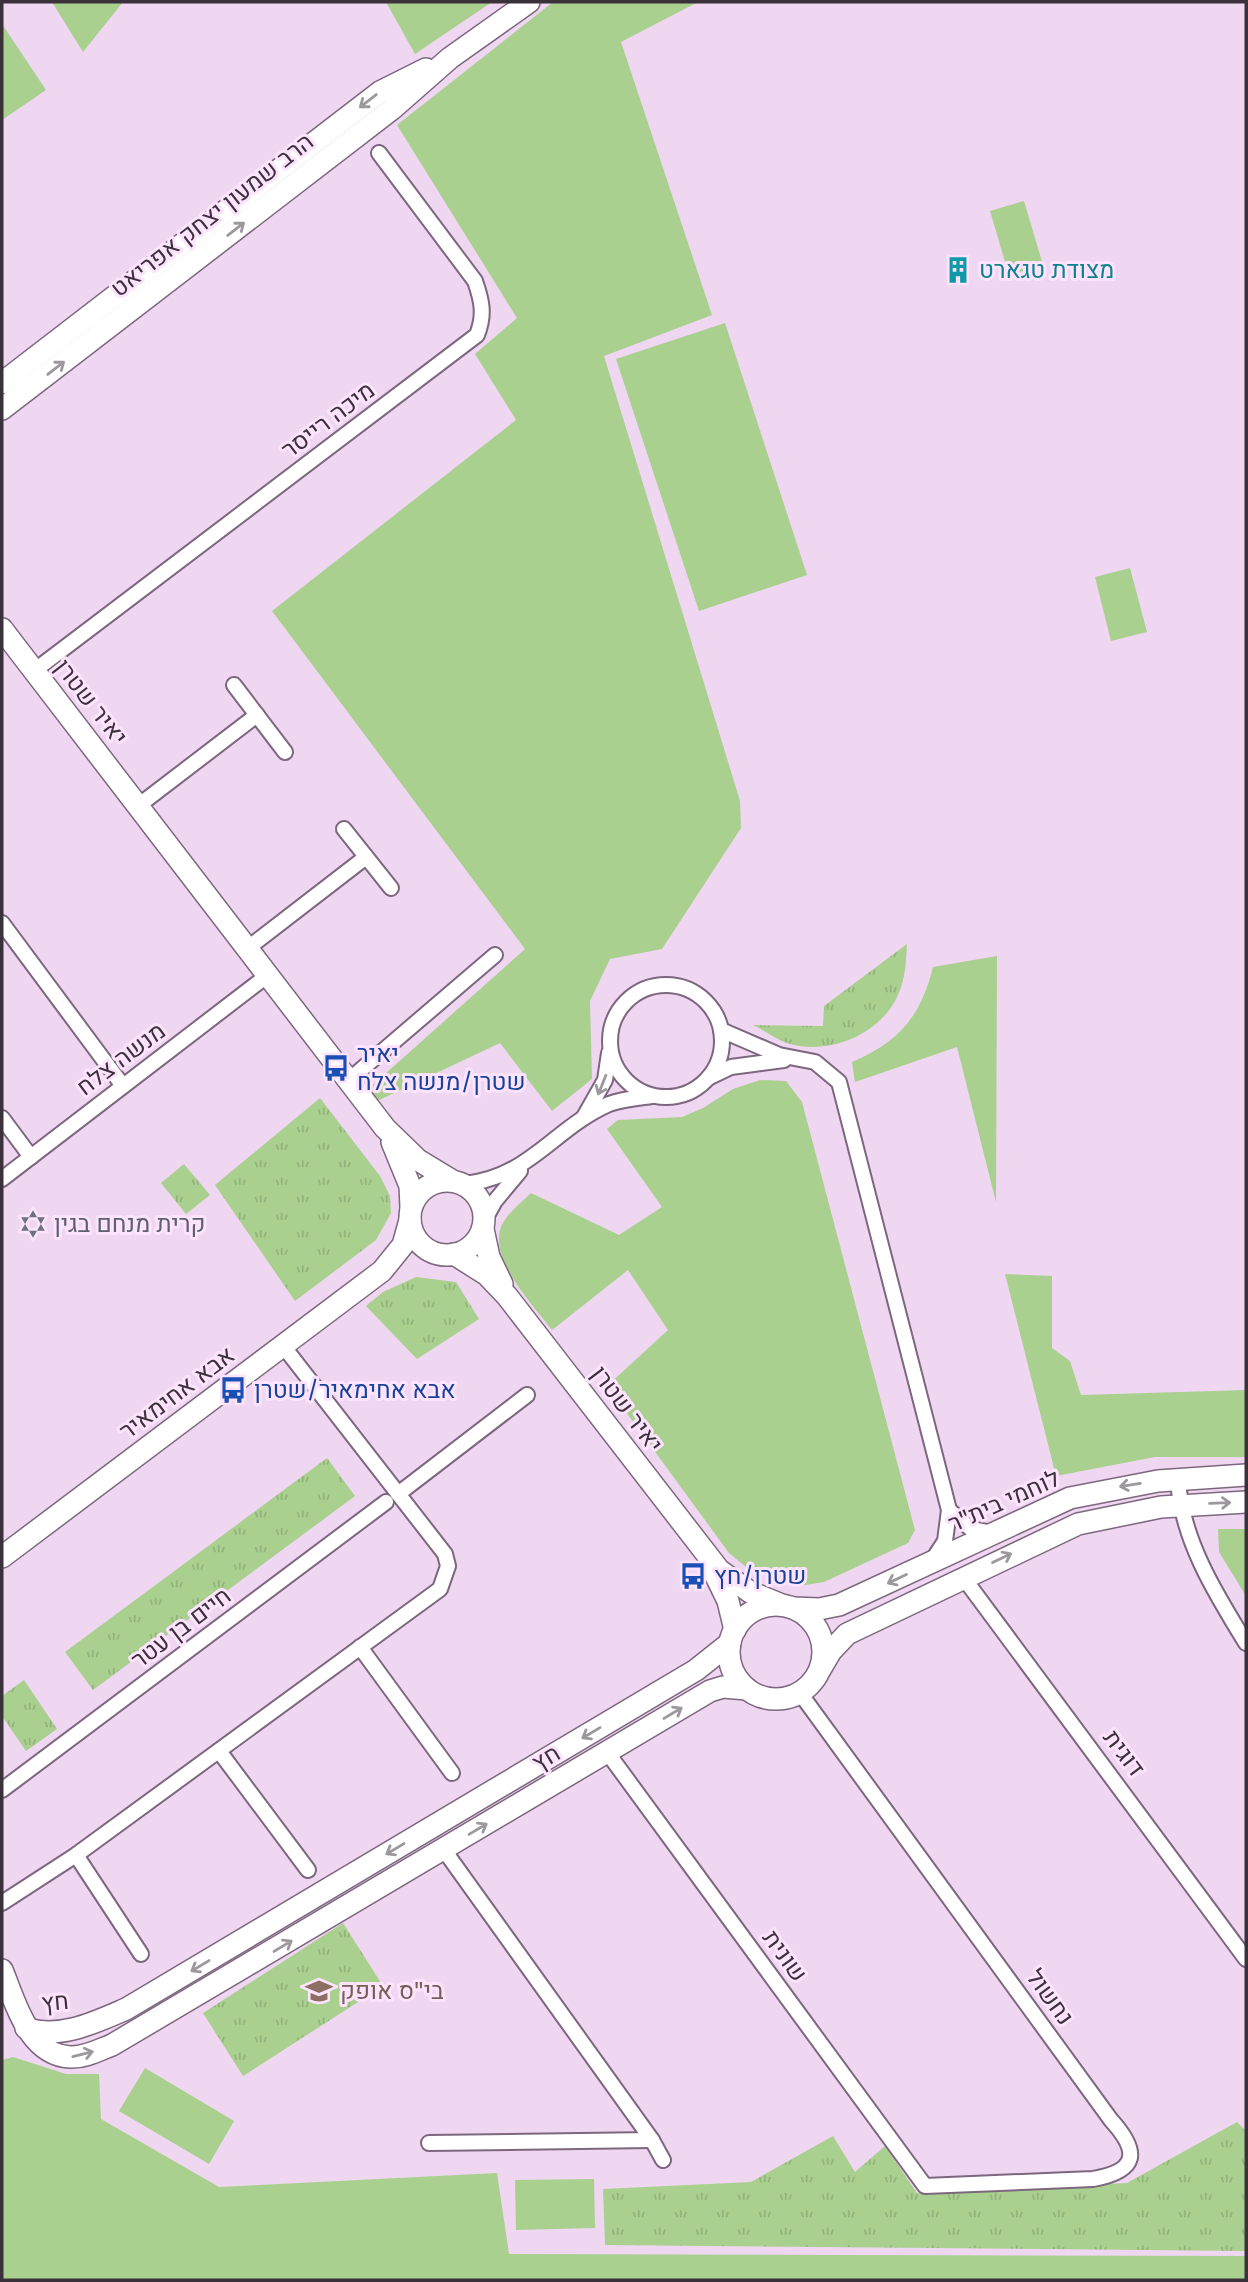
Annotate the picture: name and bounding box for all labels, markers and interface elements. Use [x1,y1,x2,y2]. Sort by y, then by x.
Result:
one-way arrow [359,94,378,109]
street label: הרב שמעון יצחק אפריאט [105,127,319,303]
one-way arrow [226,221,245,236]
building icon: מצודת טגארט [943,255,973,285]
place label: מצודת טגארט [979,256,1114,284]
one-way arrow [46,360,65,375]
street label: מיכה רייסר [276,376,380,464]
street label: יאיר שטרן [49,654,133,750]
street label: מנשה צלח [71,1017,171,1101]
place label: יאיר שטרן/מנשה צלח [357,1040,525,1096]
bus stop icon: יאיר שטרן/מנשה צלח [321,1053,351,1083]
one-way arrow [594,1074,607,1095]
synagogue icon: קרית מנחם בגין [18,1209,48,1239]
place label: קרית מנחם בגין [54,1210,205,1238]
street label: אבא אחימאיר [114,1341,240,1445]
street label: יאיר שטרן [586,1360,668,1458]
bus stop icon: אבא אחימאיר/שטרן [218,1375,248,1405]
place label: אבא אחימאיר/שטרן [254,1376,456,1404]
street label: לוחמי בית"ר [944,1464,1064,1538]
one-way arrow [1119,1479,1141,1492]
one-way arrow [1208,1497,1231,1510]
one-way arrow [991,1551,1012,1565]
bus stop icon: שטרן/חץ [678,1561,708,1591]
place label: שטרן/חץ [714,1562,806,1590]
one-way arrow [887,1573,908,1586]
street label: חיים בן עטר [126,1582,236,1674]
one-way arrow [663,1705,683,1719]
street label: דוגית [1097,1724,1151,1782]
one-way arrow [581,1726,601,1740]
street label: חץ [527,1739,565,1777]
one-way arrow [467,1822,487,1836]
one-way arrow [386,1843,406,1857]
street label: שונית [757,1925,813,1987]
one-way arrow [272,1939,292,1953]
one-way arrow [190,1959,210,1973]
street label: נחשול [1021,1964,1079,2030]
school or university icon: בי"ס אופק [304,1976,334,2006]
place label: בי"ס אופק [340,1977,444,2005]
street label: חץ [40,1987,70,2017]
one-way arrow [71,2047,94,2060]

